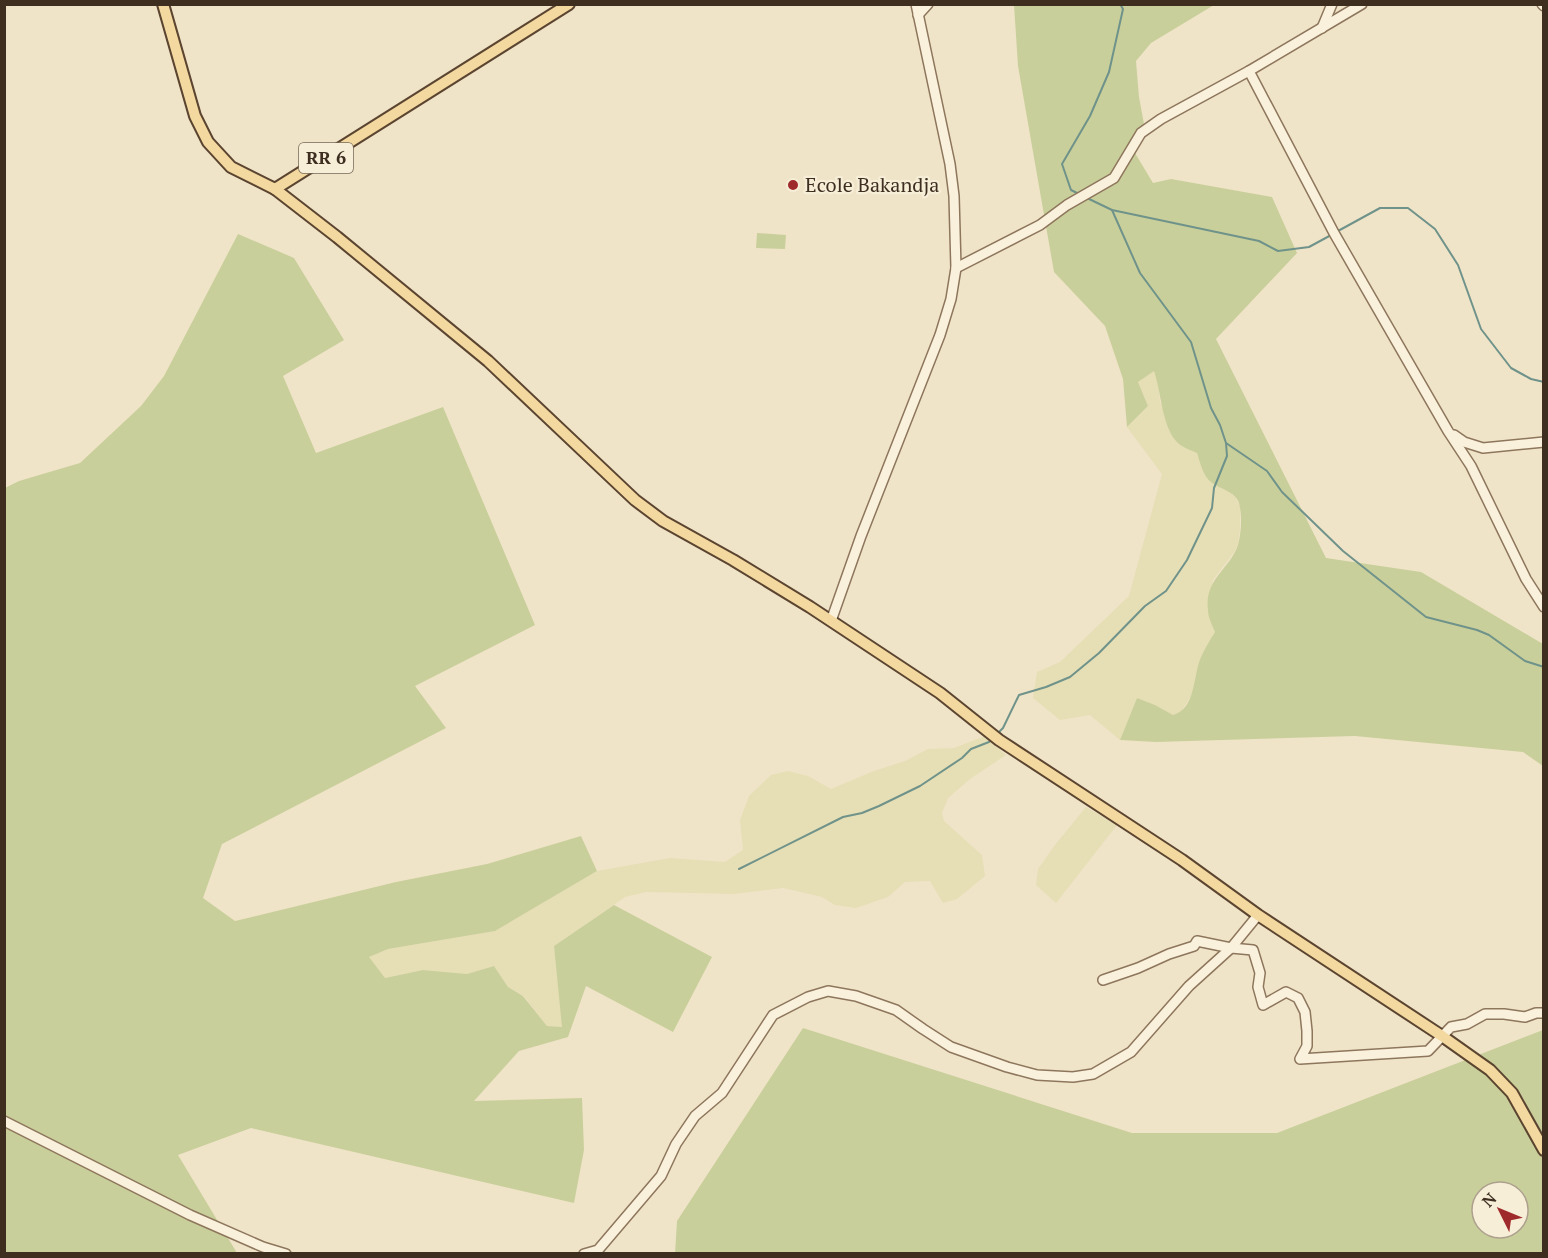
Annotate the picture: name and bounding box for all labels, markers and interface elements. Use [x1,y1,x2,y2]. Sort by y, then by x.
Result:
road number: RR 6 [299,143,353,173]
place label: Ecole Bakandja [805,171,939,198]
marker: Ecole Bakandja [786,178,800,192]
north arrow [1470,1180,1530,1240]
text: N [1477,1188,1501,1212]

